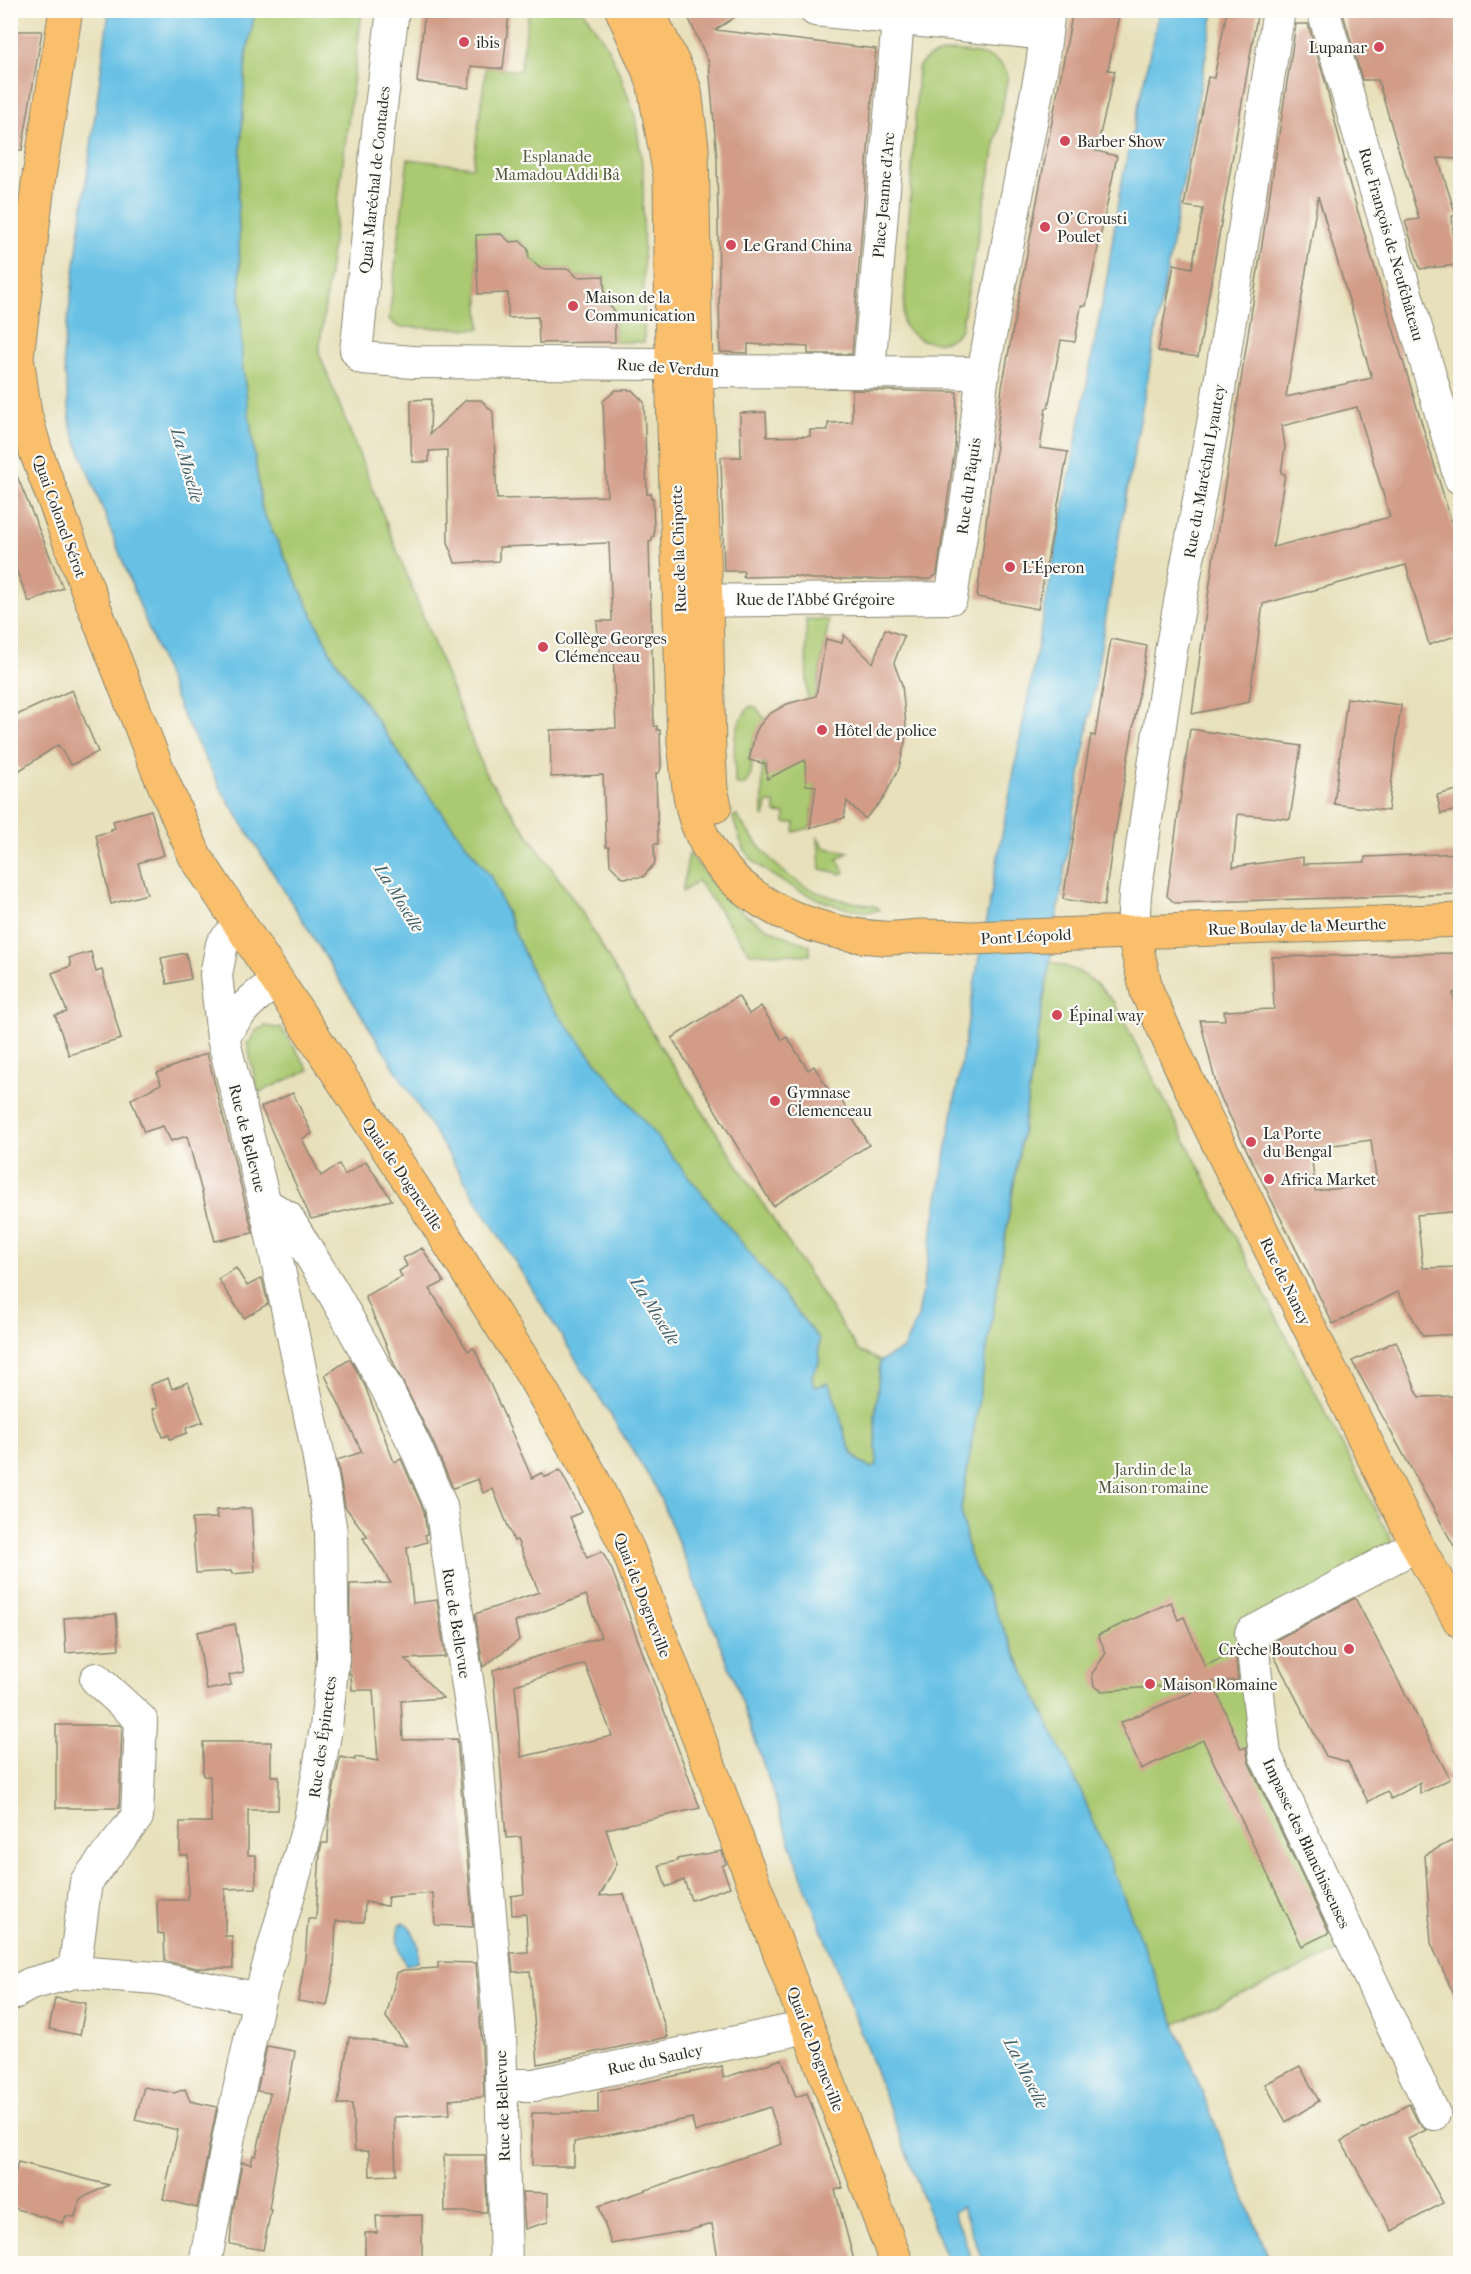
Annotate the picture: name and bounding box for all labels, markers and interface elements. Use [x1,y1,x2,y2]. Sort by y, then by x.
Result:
place label: ibis [476,33,500,52]
marker: ibis [457,35,471,49]
place label: Lupanar [1309,38,1367,57]
marker: Lupanar [1372,40,1386,54]
street label: Quai Maréchal de Contades [355,85,394,275]
street label: Place Jeanne d'Arc [869,131,898,259]
place label: Barber Show [1077,132,1166,151]
marker: Barber Show [1058,134,1072,148]
street label: Rue François de Neufchâteau [1355,145,1428,343]
park label: Esplanade Mamadou Addi Bâ [494,147,620,184]
place label: O' Crousti Poulet [1057,209,1128,246]
marker: O' Crousti Poulet [1038,220,1052,234]
place label: Le Grand China [743,236,853,255]
marker: Le Grand China [724,238,738,252]
place label: Maison de la Communication [585,288,696,325]
marker: Maison de la Communication [566,299,580,313]
street label: Rue de Verdun [616,354,721,381]
street label: Rue du Maréchal Lyautey [1180,382,1229,560]
water label: La Moselle [165,423,207,506]
street label: Rue du Pâquis [952,436,985,536]
street label: Quai Colonel Sérot [28,452,91,581]
street label: Rue de la Chipotte [667,485,690,613]
place label: L’Éperon [1022,557,1085,577]
marker: L’Éperon [1003,560,1017,574]
street label: Rue de l'Abbé Grégoire [735,590,895,609]
place label: Collège Georges Clémenceau [555,629,667,666]
marker: Collège Georges Clémenceau [536,640,550,654]
place label: Hôtel de police [834,721,937,740]
marker: Hôtel de police [815,723,829,737]
water label: La Moselle [368,858,428,937]
street label: Rue Boulay de la Meurthe [1207,914,1387,939]
street label: Pont Léopold [980,925,1072,948]
place label: Épinal way [1069,1005,1145,1025]
marker: Épinal way [1050,1008,1064,1022]
street label: Rue de Bellevue [225,1082,270,1195]
place label: Gymnase Clemenceau [787,1083,872,1120]
marker: Gymnase Clemenceau [768,1094,782,1108]
street label: Quai de Dogneville [358,1114,448,1235]
place label: La Porte du Bengal [1263,1124,1333,1161]
marker: La Porte du Bengal [1244,1135,1258,1149]
place label: Africa Market [1280,1170,1377,1189]
marker: Africa Market [1262,1172,1276,1186]
street label: Rue de Nancy [1256,1234,1315,1329]
water label: La Moselle [624,1271,684,1350]
park label: Jardin de la Maison romaine [1098,1460,1208,1497]
street label: Quai de Dogneville [610,1530,675,1660]
street label: Rue de Bellevue [438,1567,475,1680]
place label: Crèche Boutchou [1218,1640,1337,1659]
marker: Crèche Boutchou [1342,1642,1356,1656]
street label: Rue des Épinettes [304,1675,340,1799]
place label: Maison Romaine [1162,1675,1277,1694]
marker: Maison Romaine [1143,1677,1157,1691]
street label: Impasse des Blanchisseuses [1259,1755,1354,1931]
street label: Quai de Dogneville [783,1984,848,2114]
water label: La Moselle [998,2032,1053,2113]
street label: Rue du Saulcy [606,2040,705,2079]
street label: Rue de Bellevue [491,2050,514,2162]

